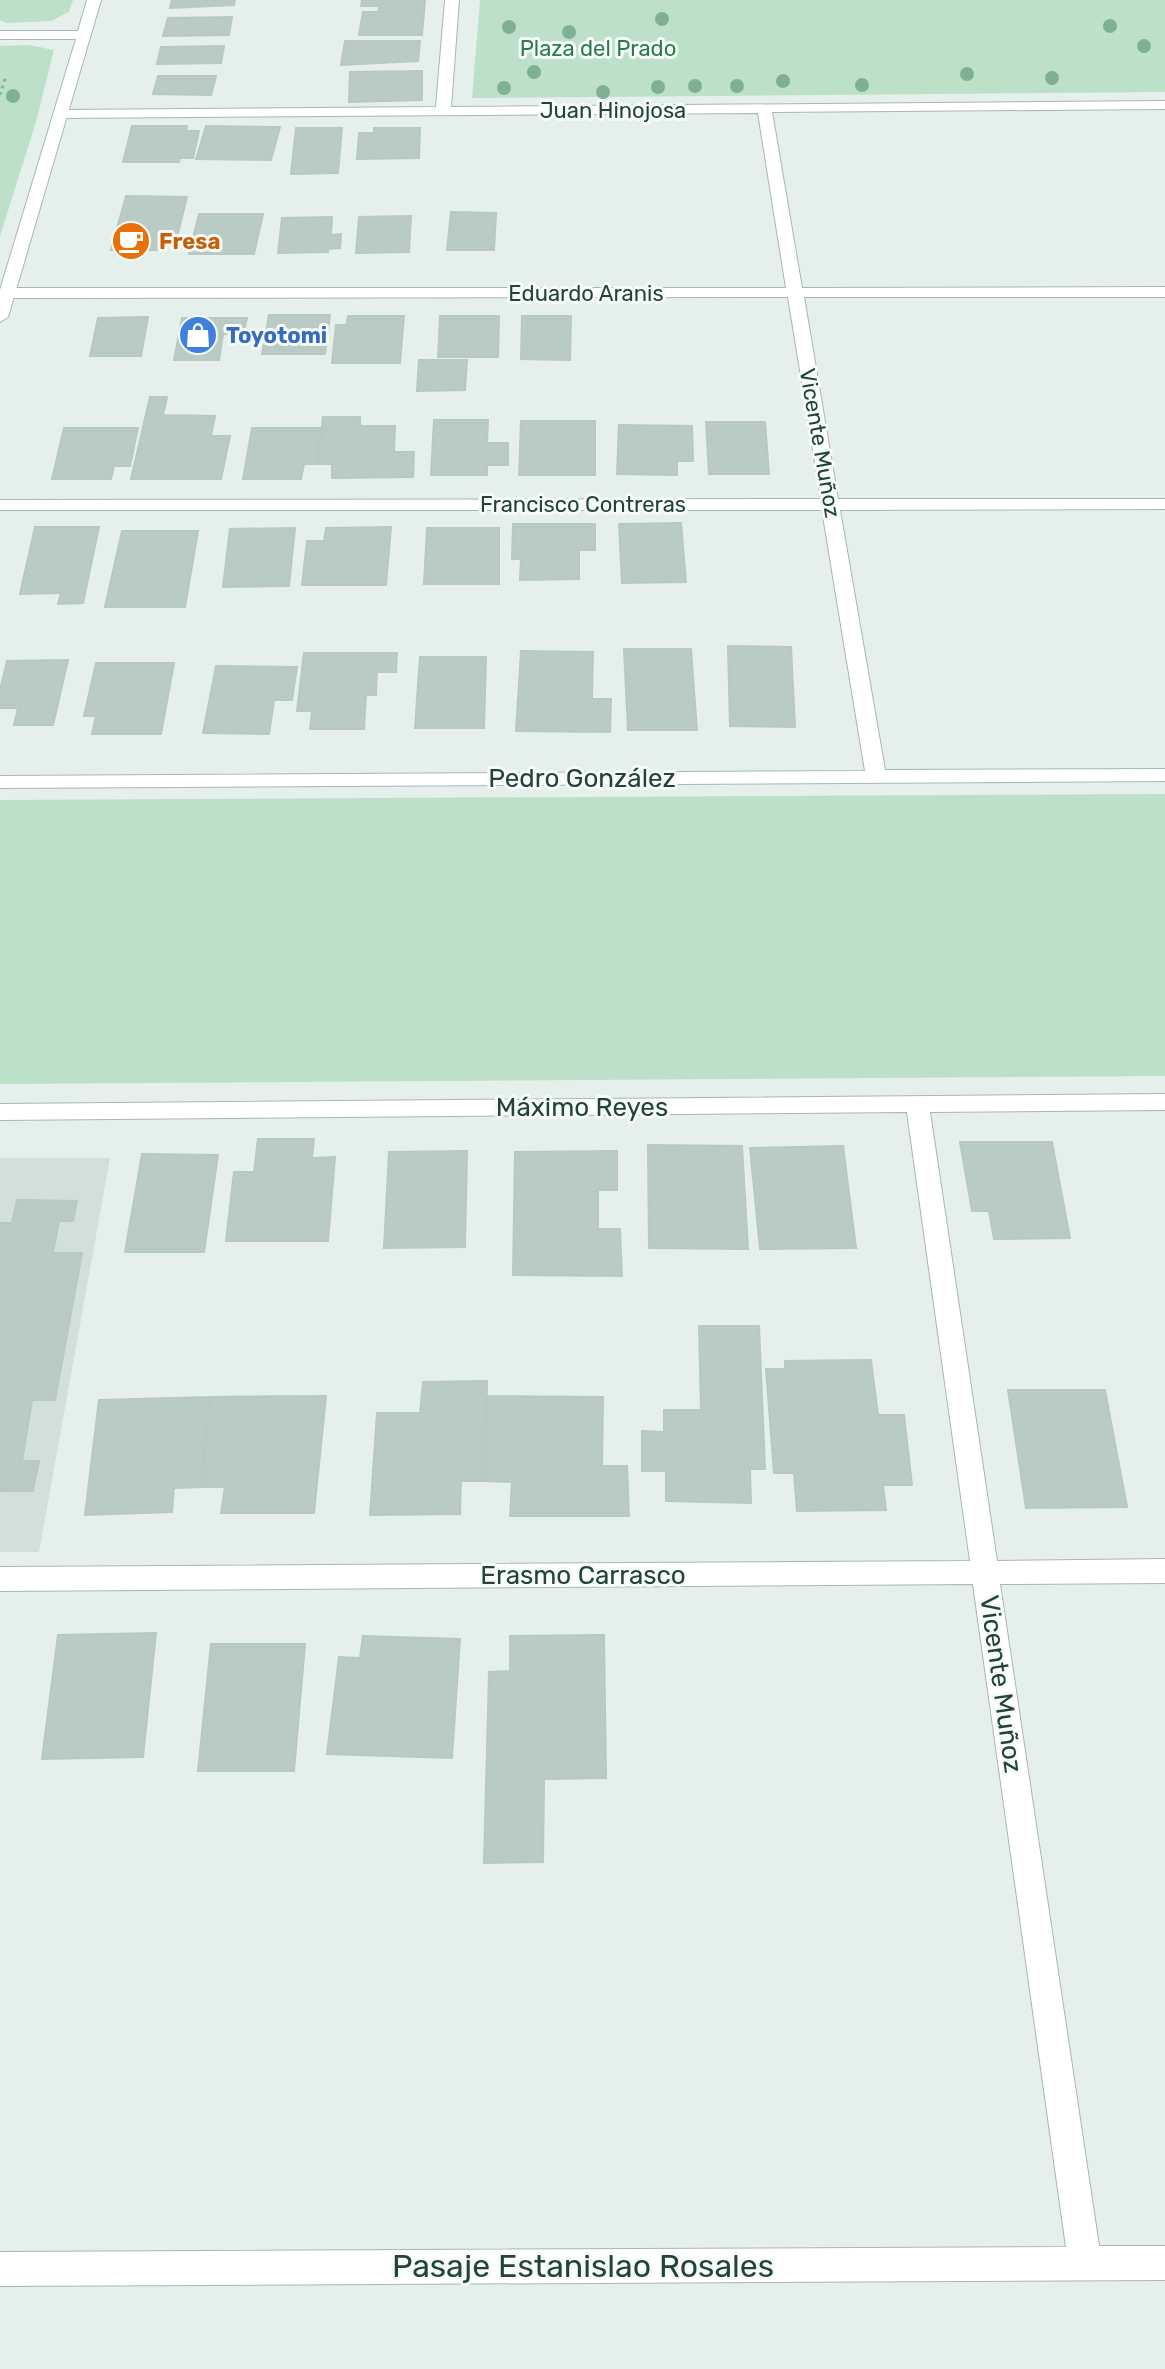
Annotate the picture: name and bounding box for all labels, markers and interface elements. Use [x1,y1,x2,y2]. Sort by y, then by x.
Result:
park label: Plaza del Prado [520,35,676,62]
street label: Juan Hinojosa [540,97,686,124]
cafe icon: Fresa [110,220,152,262]
place label: Fresa [159,228,221,255]
street label: Eduardo Aranis [508,280,664,307]
shop icon: Toyotomi [177,314,219,356]
place label: Toyotomi [226,322,327,349]
street label: Vicente Muñoz [794,366,846,520]
street label: Francisco Contreras [480,491,686,518]
street label: Pedro González [488,763,676,794]
street label: Máximo Reyes [496,1092,668,1123]
street label: Erasmo Carrasco [480,1560,686,1591]
street label: Vicente Muñoz [973,1593,1029,1775]
street label: Pasaje Estanislao Rosales [392,2247,774,2285]

